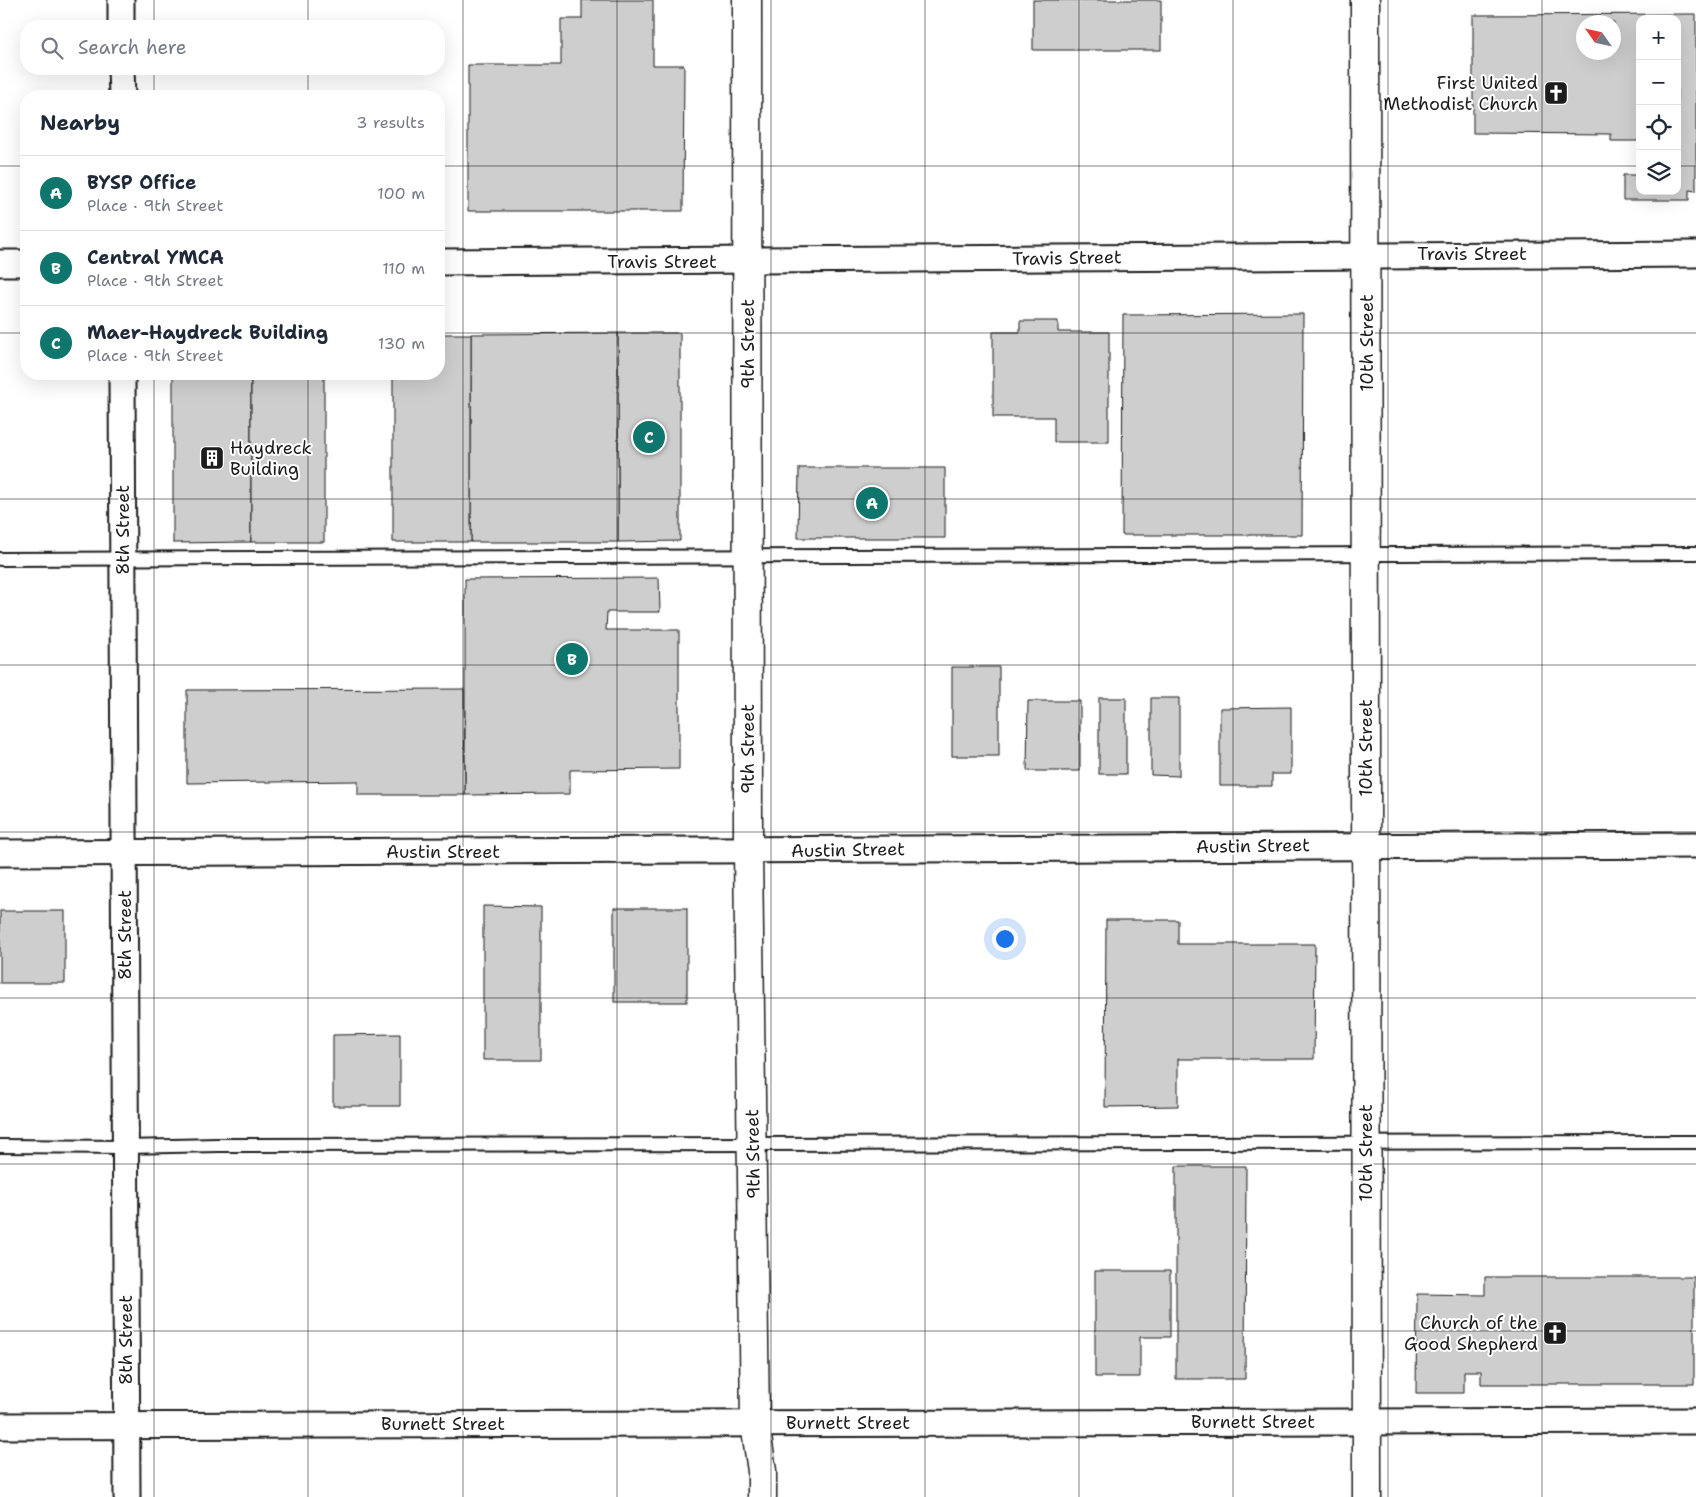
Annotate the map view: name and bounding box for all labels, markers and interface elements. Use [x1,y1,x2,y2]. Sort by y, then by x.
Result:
north arrow [1576,15,1621,60]
map controls [1636,15,1681,195]
button: + [1636,15,1681,60]
search box [20,20,445,75]
icon: search [38,34,66,62]
text: Search here [78,35,187,60]
button: − [1636,60,1681,105]
place label: First United Methodist Church [1383,71,1538,116]
church icon: First United Methodist Church [1543,80,1569,106]
button: locate [1636,105,1681,150]
text: Nearby [40,109,120,137]
text: 3 results [356,112,425,133]
button: layers [1636,150,1681,195]
text: BYSP Office [87,170,196,195]
text: A [50,183,62,204]
text: 100 m [377,183,425,204]
text: Place · 9th Street [87,195,223,216]
street label: Travis Street [1417,242,1527,266]
text: Central YMCA [87,245,224,270]
street label: Travis Street [1012,245,1122,271]
street label: Travis Street [607,250,717,274]
text: B [51,258,61,279]
text: 110 m [382,258,425,279]
text: Place · 9th Street [87,270,223,291]
street label: 10th Street [1355,294,1379,392]
street label: 9th Street [736,299,760,389]
text: Maer-Haydreck Building [87,320,328,345]
text: C [51,333,61,354]
text: 130 m [378,333,425,354]
text: Place · 9th Street [87,345,223,366]
pin: C [633,418,665,456]
place label: Haydreck Building [230,436,312,481]
building icon: Haydreck Building [199,445,225,471]
pin: A [856,484,888,522]
street label: 8th Street [111,485,135,575]
pin: B [556,640,588,678]
street label: 10th Street [1354,699,1378,797]
street label: 9th Street [736,704,760,794]
street label: Austin Street [1196,833,1310,859]
street label: Austin Street [791,837,905,863]
street label: Austin Street [386,840,500,864]
street label: 8th Street [113,890,137,980]
your location [992,926,1018,952]
street label: 10th Street [1354,1104,1378,1202]
street label: 9th Street [740,1109,766,1199]
street label: 8th Street [114,1295,138,1385]
place label: Church of the Good Shepherd [1404,1311,1538,1356]
church icon: Church of the Good Shepherd [1542,1320,1568,1346]
street label: Burnett Street [1191,1410,1315,1434]
street label: Burnett Street [786,1411,910,1435]
street label: Burnett Street [381,1412,505,1436]

